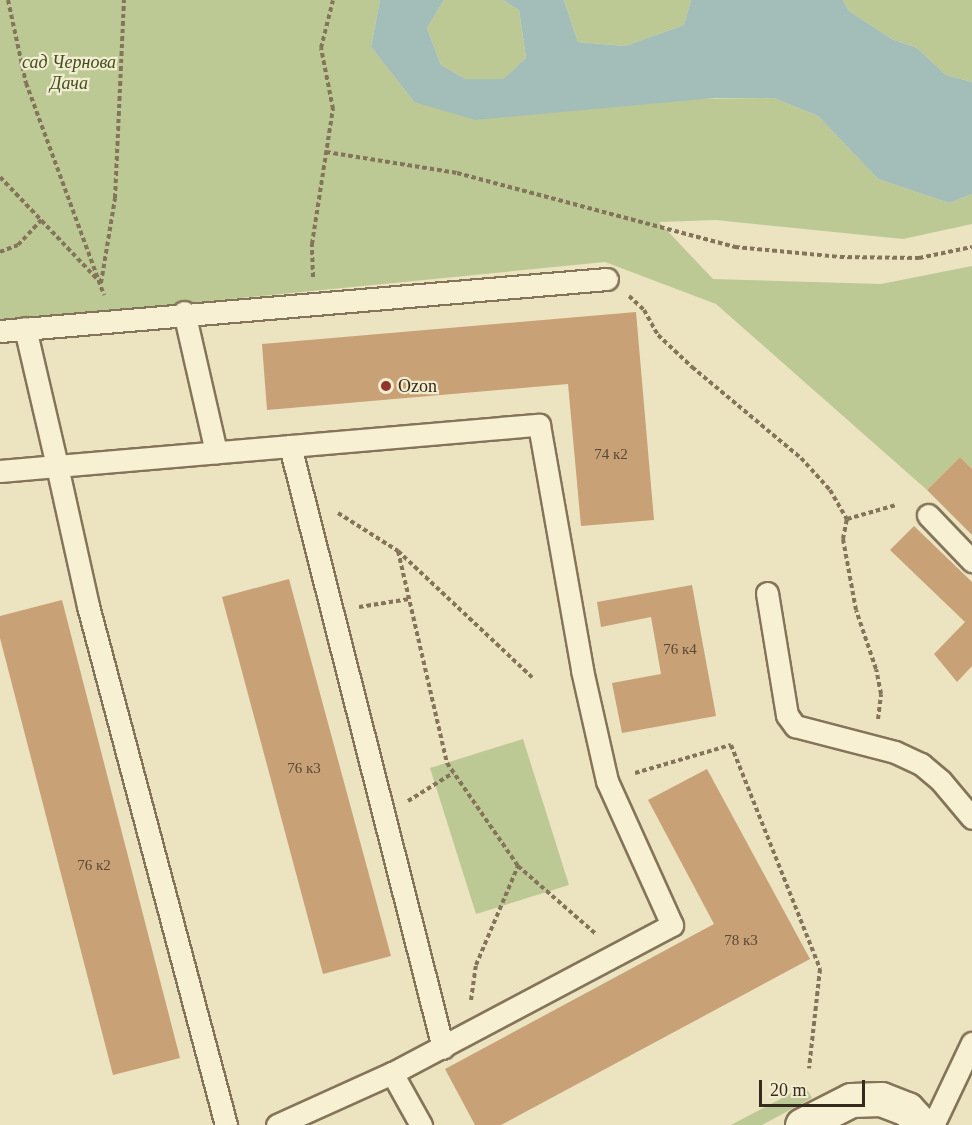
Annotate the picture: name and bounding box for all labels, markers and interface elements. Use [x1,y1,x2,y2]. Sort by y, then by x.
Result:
park label: сад Чернова Дача [22,52,116,94]
place label: Ozon [398,375,437,397]
marker: Ozon [379,379,393,393]
house number: 74 к2 [594,446,628,464]
house number: 76 к4 [663,641,697,659]
house number: 76 к3 [287,760,321,778]
house number: 76 к2 [77,857,111,875]
house number: 78 к3 [724,932,758,950]
scale bar [762,1068,868,1106]
text: 20 m [770,1080,807,1100]

